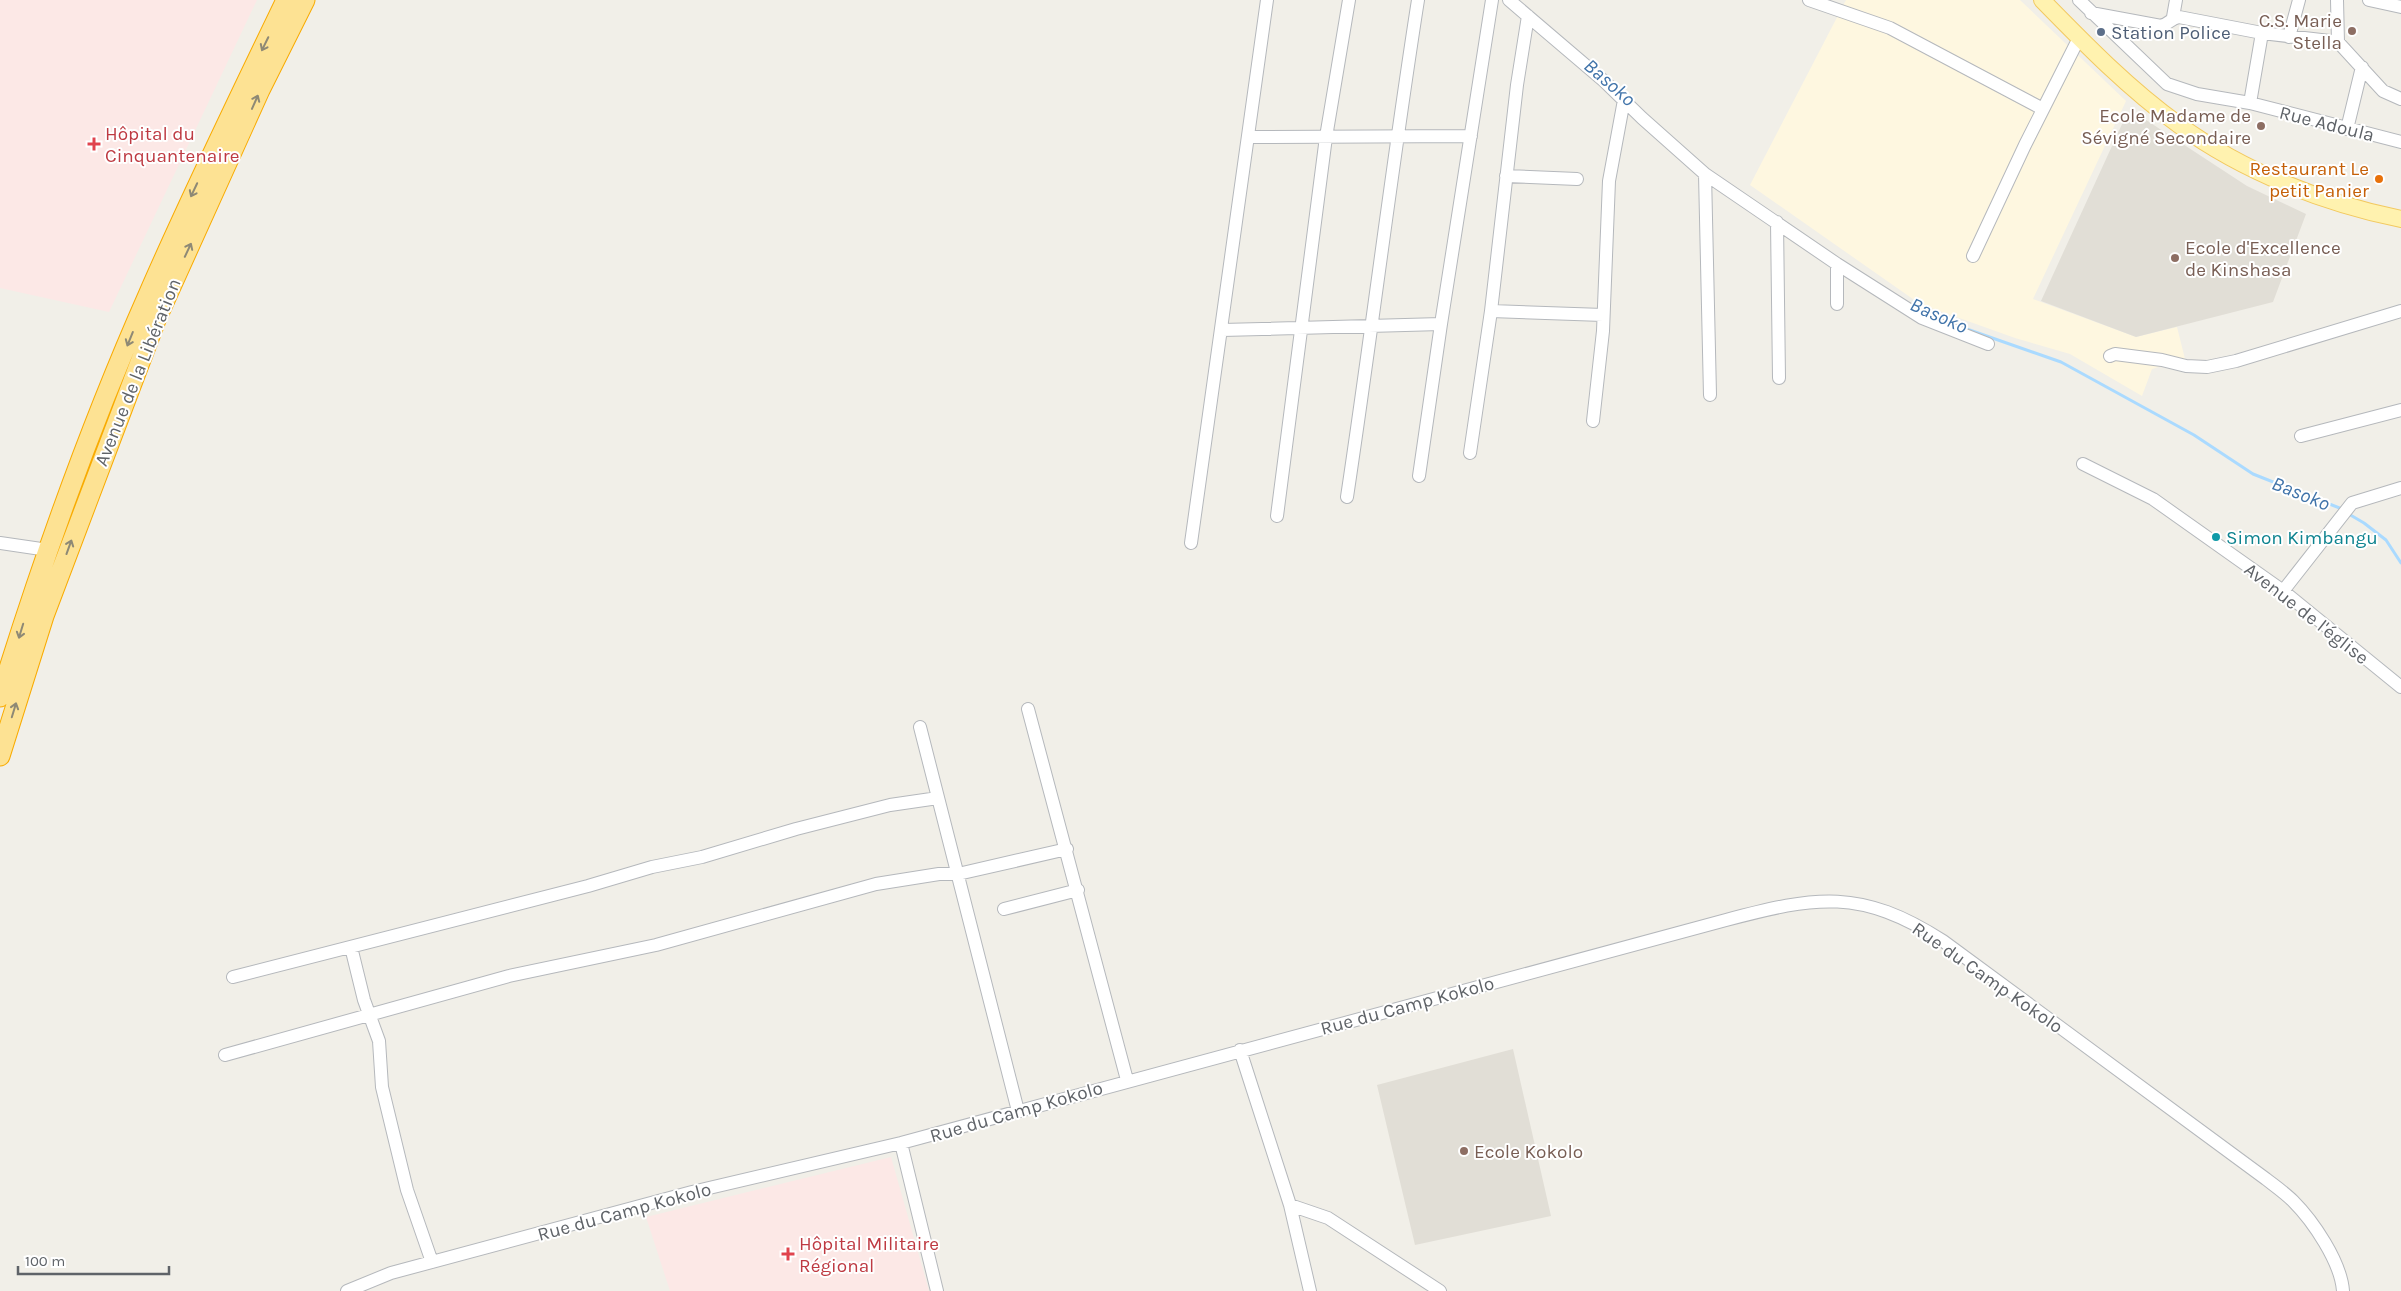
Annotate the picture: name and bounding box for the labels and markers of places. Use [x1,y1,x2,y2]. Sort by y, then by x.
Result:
place label: C.S. Marie Stella [2259,10,2342,54]
place label: Station Police [2111,22,2231,44]
marker: C.S. Marie Stella [2346,25,2358,37]
marker: Station Police [2095,26,2107,38]
place label: Ecole Madame de Sévigné Secondaire [2081,105,2251,149]
marker: Ecole Madame de Sévigné Secondaire [2255,120,2267,132]
place label: Hôpital du Cinquantenaire [105,123,239,167]
marker: Hôpital du Cinquantenaire [87,137,101,151]
place label: Restaurant Le petit Panier [2249,158,2369,202]
marker: Restaurant Le petit Panier [2373,173,2385,185]
place label: Ecole d'Excellence de Kinshasa [2185,237,2341,281]
marker: Ecole d'Excellence de Kinshasa [2169,252,2181,264]
place label: Simon Kimbangu [2226,527,2378,549]
marker: Simon Kimbangu [2210,531,2222,543]
place label: Ecole Kokolo [1474,1141,1583,1163]
marker: Ecole Kokolo [1458,1145,1470,1157]
place label: Hôpital Militaire Régional [799,1233,939,1277]
marker: Hôpital Militaire Régional [781,1247,795,1261]

